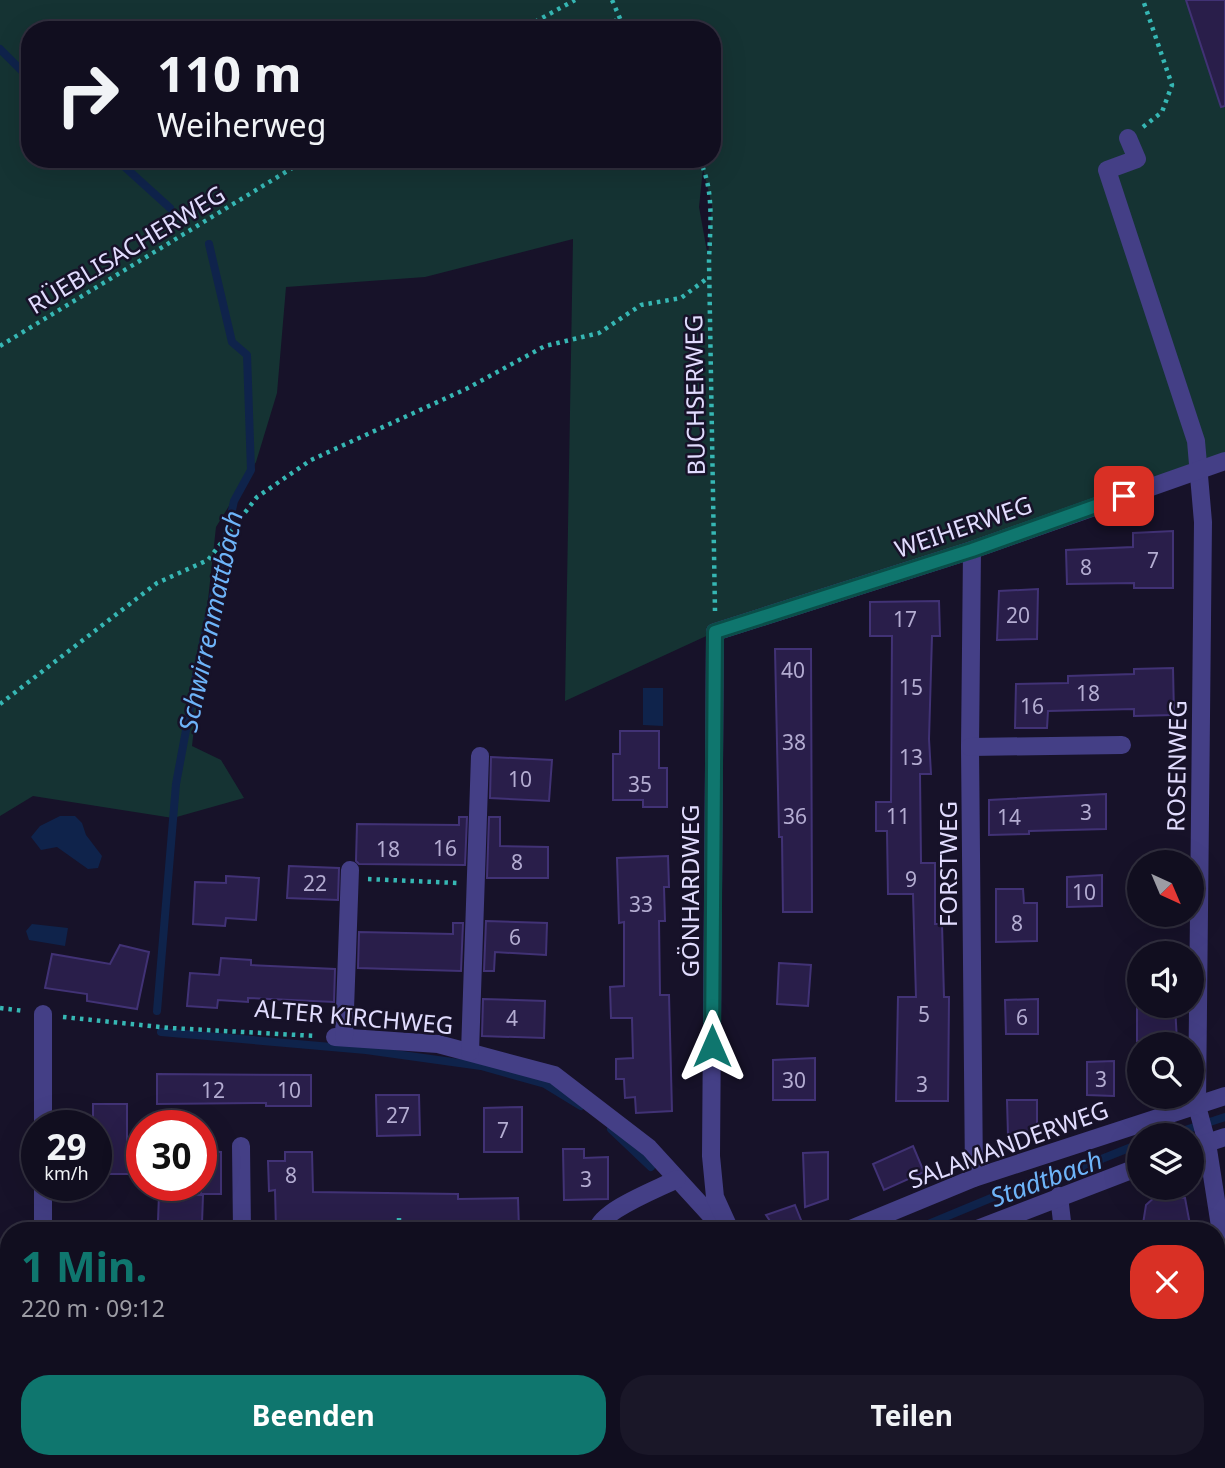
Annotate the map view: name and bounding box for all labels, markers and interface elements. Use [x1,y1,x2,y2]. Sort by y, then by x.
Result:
text: 110 m [157,40,302,106]
icon: right [42,49,133,140]
text: Weiherweg [157,103,326,146]
street label: RÜEBLISACHERWEG [21,177,231,321]
street label: BUCHSERWEG [676,314,712,476]
pin [1094,466,1154,526]
icon: arrive [1105,477,1143,515]
street label: WEIHERWEG [890,487,1036,565]
water label: Schwirrenmattbach [169,507,251,735]
house number: 7 [1147,546,1159,574]
house number: 8 [1080,553,1092,581]
house number: 20 [1006,601,1030,629]
house number: 17 [893,605,917,633]
house number: 40 [781,656,805,684]
house number: 15 [899,673,923,701]
house number: 18 [1076,679,1100,707]
house number: 16 [1020,692,1044,720]
street label: ROSENWEG [1158,700,1194,832]
house number: 38 [782,728,806,756]
house number: 13 [899,743,923,771]
house number: 10 [508,765,532,793]
house number: 35 [628,770,652,798]
house number: 3 [1080,798,1092,826]
street label: FORSTWEG [931,801,964,927]
house number: 36 [783,802,807,830]
house number: 11 [886,802,910,830]
house number: 14 [997,803,1021,831]
street label: GÖNHARDWEG [673,805,706,977]
house number: 16 [433,834,457,862]
house number: 18 [376,835,400,863]
house number: 8 [511,848,523,876]
north arrow [1127,850,1204,928]
map controls [1127,850,1204,1200]
house number: 9 [905,865,917,893]
house number: 22 [303,869,327,897]
house number: 10 [1072,878,1096,906]
house number: 33 [629,890,653,918]
house number: 8 [1011,909,1023,937]
house number: 6 [509,923,521,951]
button: sound [1127,941,1204,1018]
street label: ALTER KIRCHWEG [253,991,455,1041]
house number: 5 [918,1000,930,1028]
house number: 6 [1016,1003,1028,1031]
house number: 4 [506,1004,518,1032]
position arrow [675,1009,749,1083]
button: search [1127,1032,1204,1109]
house number: 3 [1095,1065,1107,1093]
house number: 30 [782,1066,806,1094]
house number: 3 [916,1070,928,1098]
house number: 12 [201,1076,225,1104]
house number: 10 [277,1076,301,1104]
street label: SALAMANDERWEG [903,1092,1113,1196]
house number: 27 [386,1101,410,1129]
speed limit sign: 30 [126,1110,217,1201]
house number: 7 [497,1116,509,1144]
text: 29 [46,1123,87,1170]
button: layers [1127,1123,1204,1200]
water label: Stadtbach [985,1141,1107,1215]
text: km/h [44,1161,89,1185]
house number: 8 [285,1161,297,1189]
house number: 3 [580,1165,592,1193]
text: 1 Min. [21,1237,147,1294]
button: close [1130,1245,1204,1319]
text: 220 m · 09:12 [21,1292,165,1324]
button: Beenden [21,1375,606,1455]
button: Teilen [620,1375,1204,1455]

